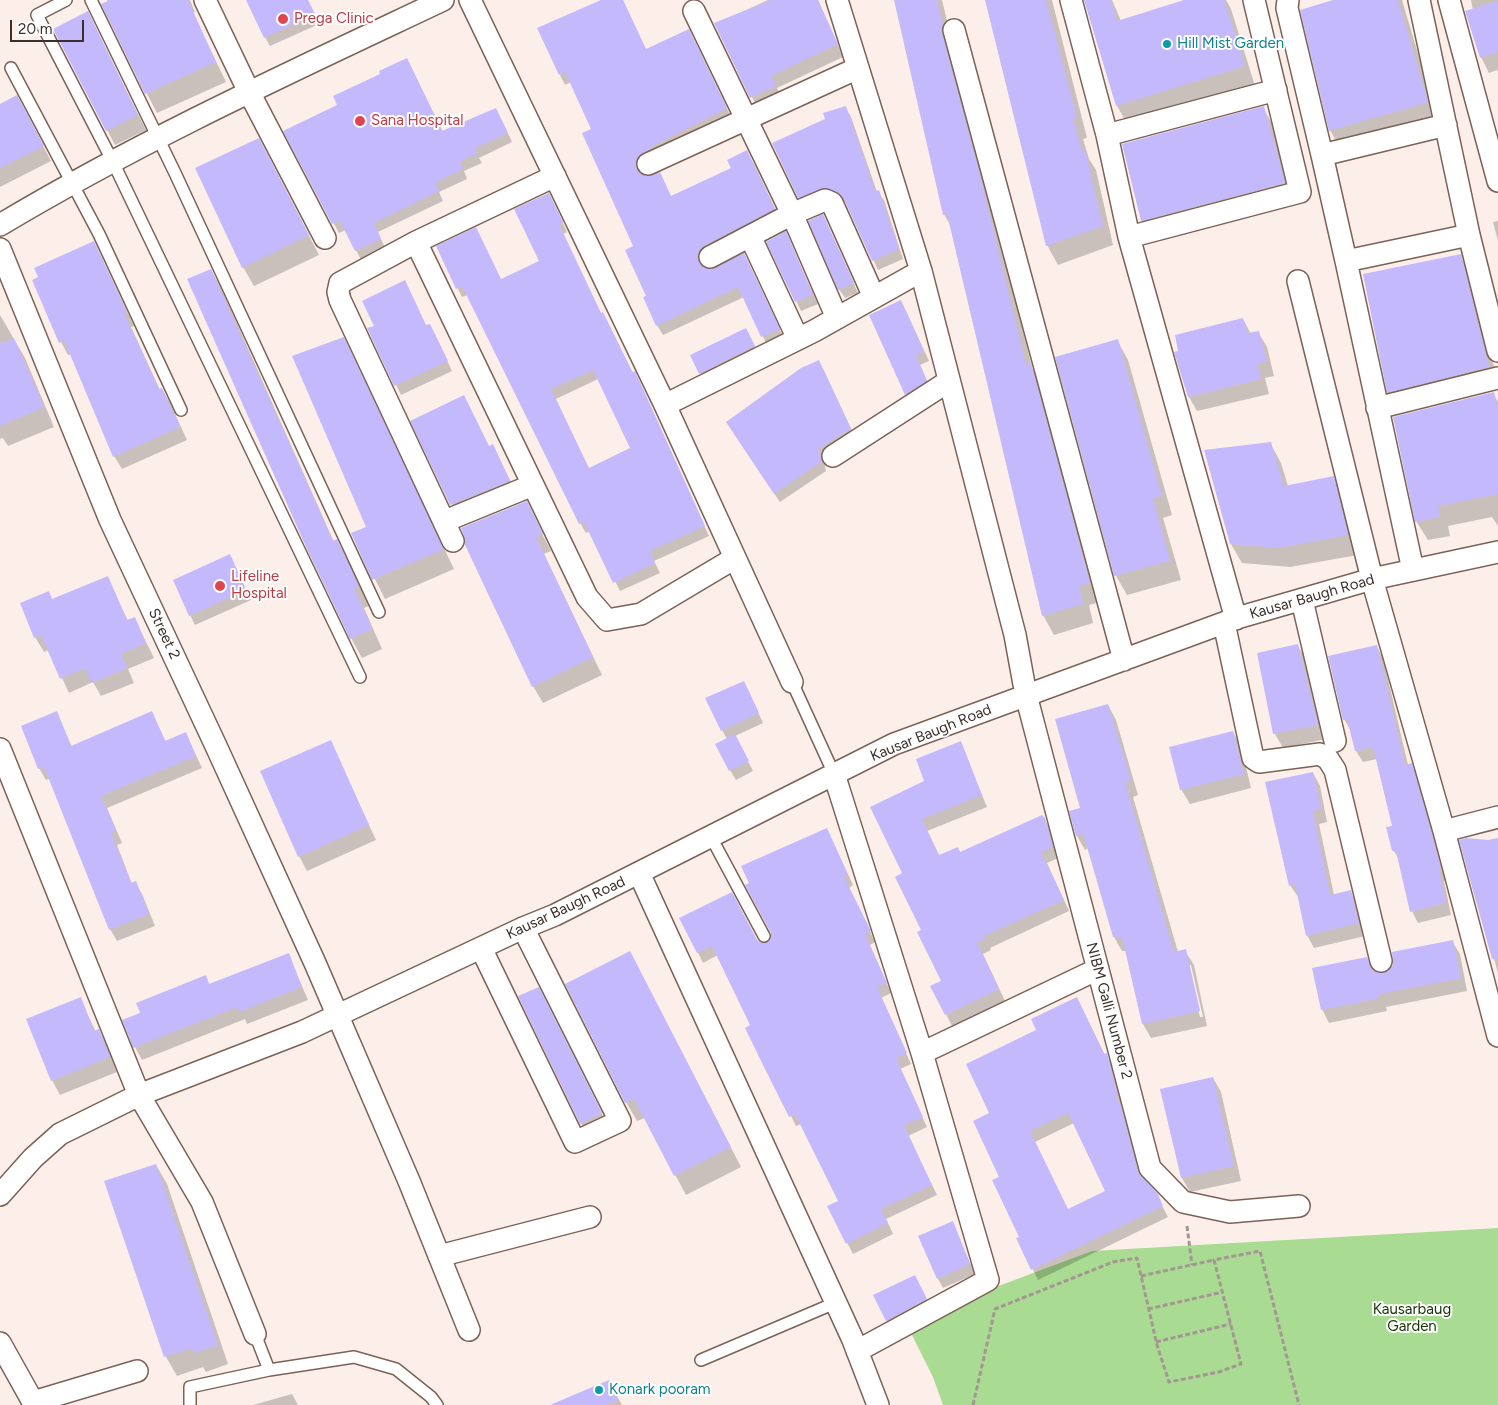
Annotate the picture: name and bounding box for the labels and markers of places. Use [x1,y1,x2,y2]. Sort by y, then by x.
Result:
place label: Prega Clinic [294,10,374,28]
marker: Prega Clinic [276,12,290,26]
place label: Hill Mist Garden [1177,35,1284,53]
marker: Hill Mist Garden [1161,38,1173,50]
place label: Sana Hospital [371,112,463,130]
marker: Sana Hospital [353,114,367,128]
place label: Lifeline Hospital [231,568,287,603]
marker: Lifeline Hospital [213,579,227,593]
place label: Konark pooram [609,1381,711,1399]
marker: Konark pooram [593,1384,605,1396]

